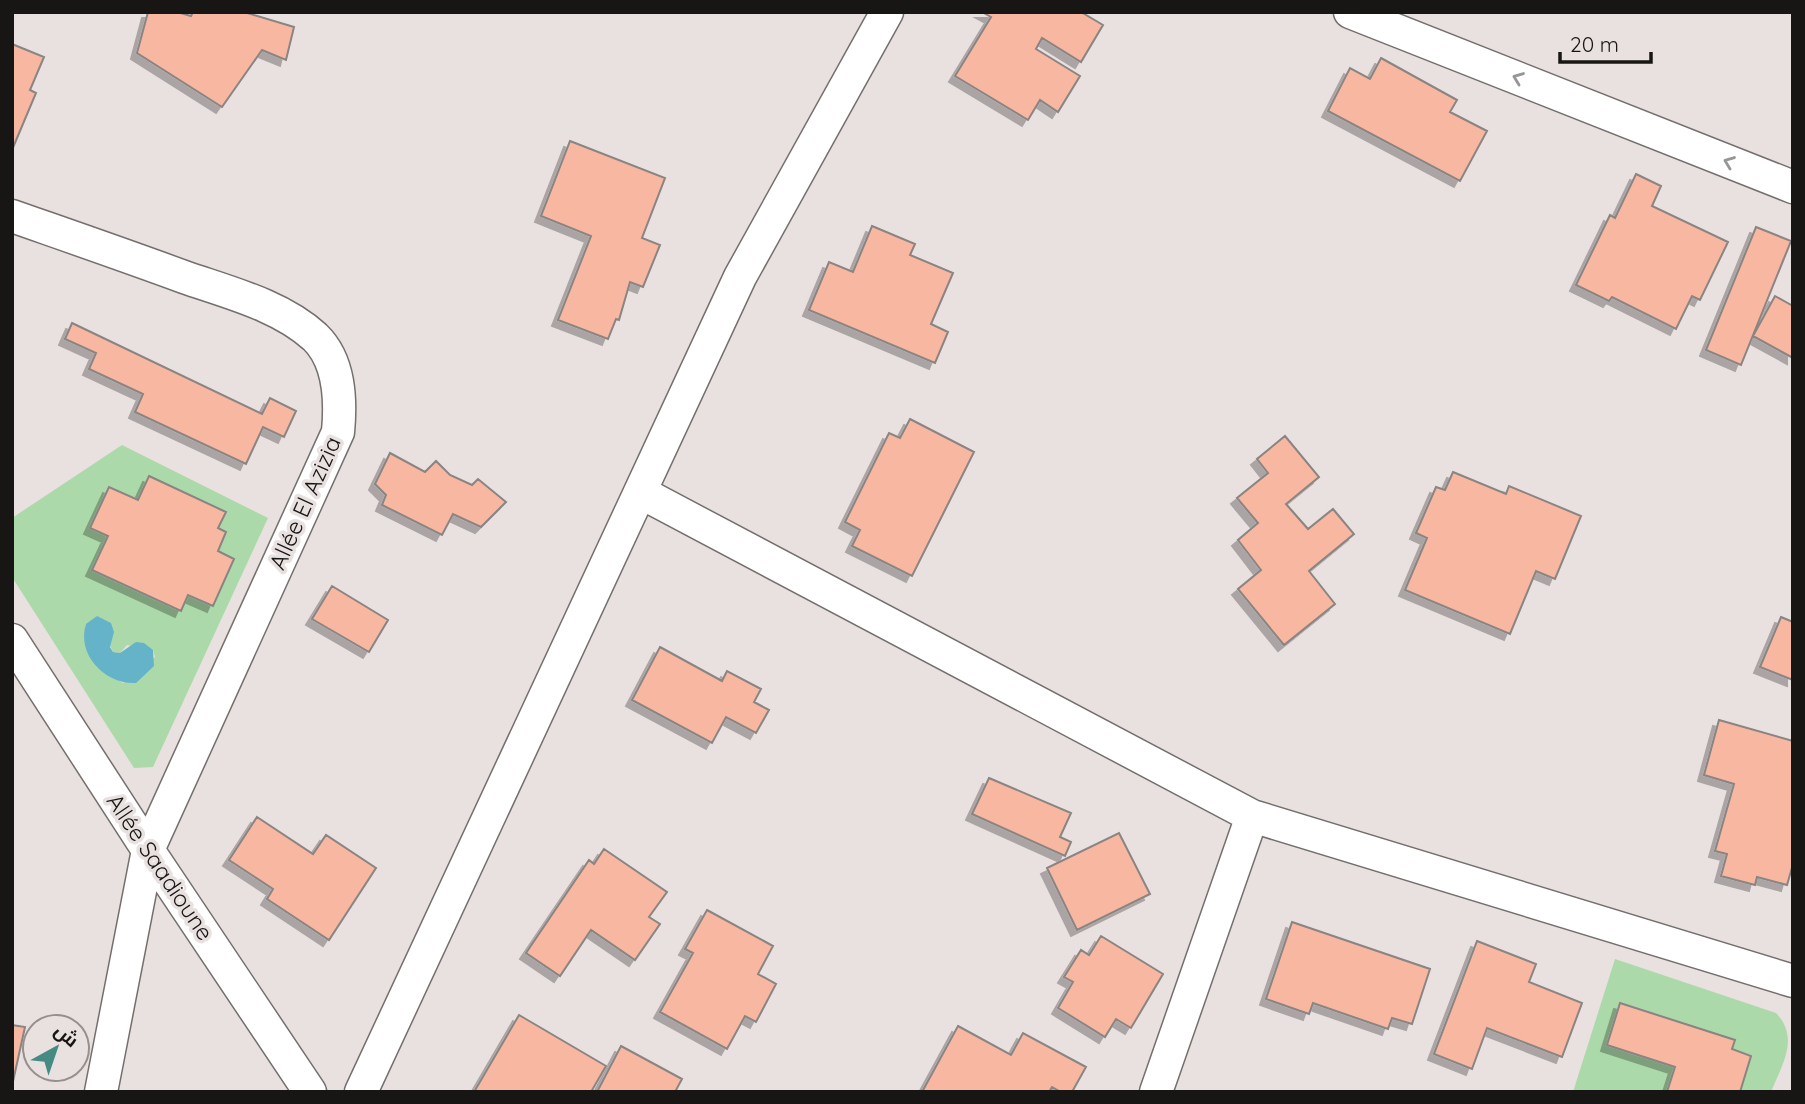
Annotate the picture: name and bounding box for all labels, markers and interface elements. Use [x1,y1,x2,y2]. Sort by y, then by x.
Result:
scale bar [1560,21,1651,65]
text: 20 m [1570,31,1619,57]
one-way arrow [1512,73,1524,87]
one-way arrow [1724,156,1736,170]
street label: Allée El Azizia [262,432,347,574]
street label: Allée Saadioune [101,788,220,946]
north arrow [21,1013,91,1083]
text: ش [50,1018,84,1052]

